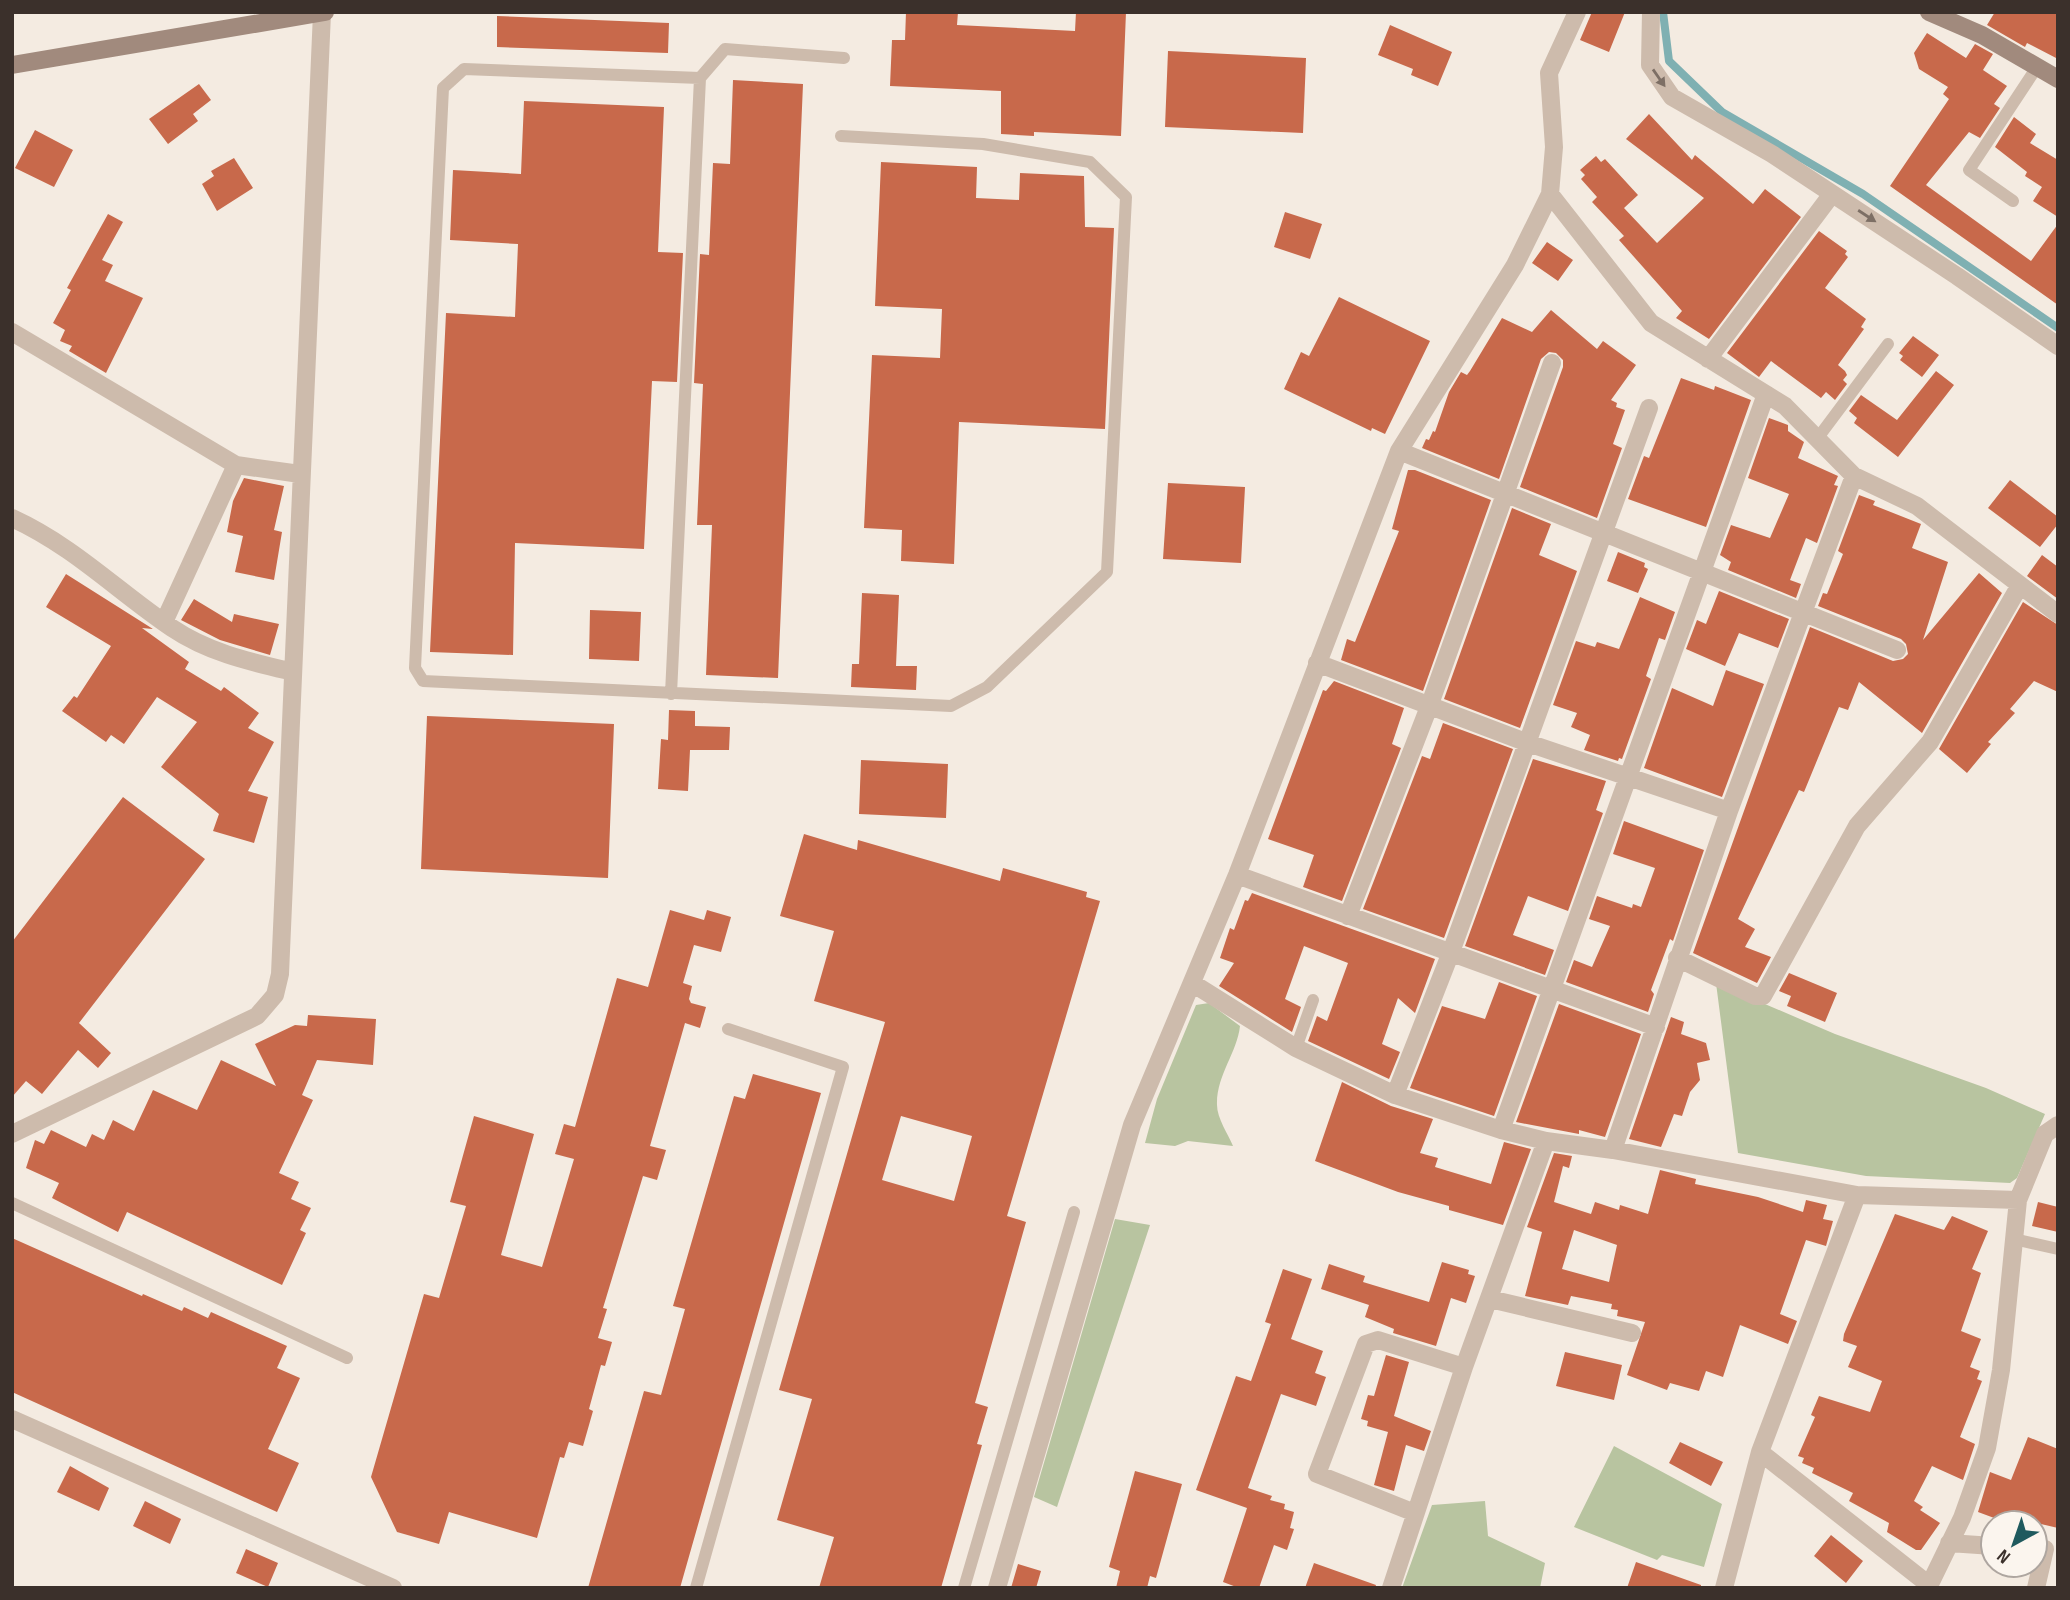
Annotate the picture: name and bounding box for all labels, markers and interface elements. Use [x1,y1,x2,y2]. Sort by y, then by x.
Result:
one-way arrow [1652,69,1666,87]
one-way arrow [1857,210,1877,223]
north arrow [1979,1509,2049,1579]
text: N [1993,1544,2015,1568]

